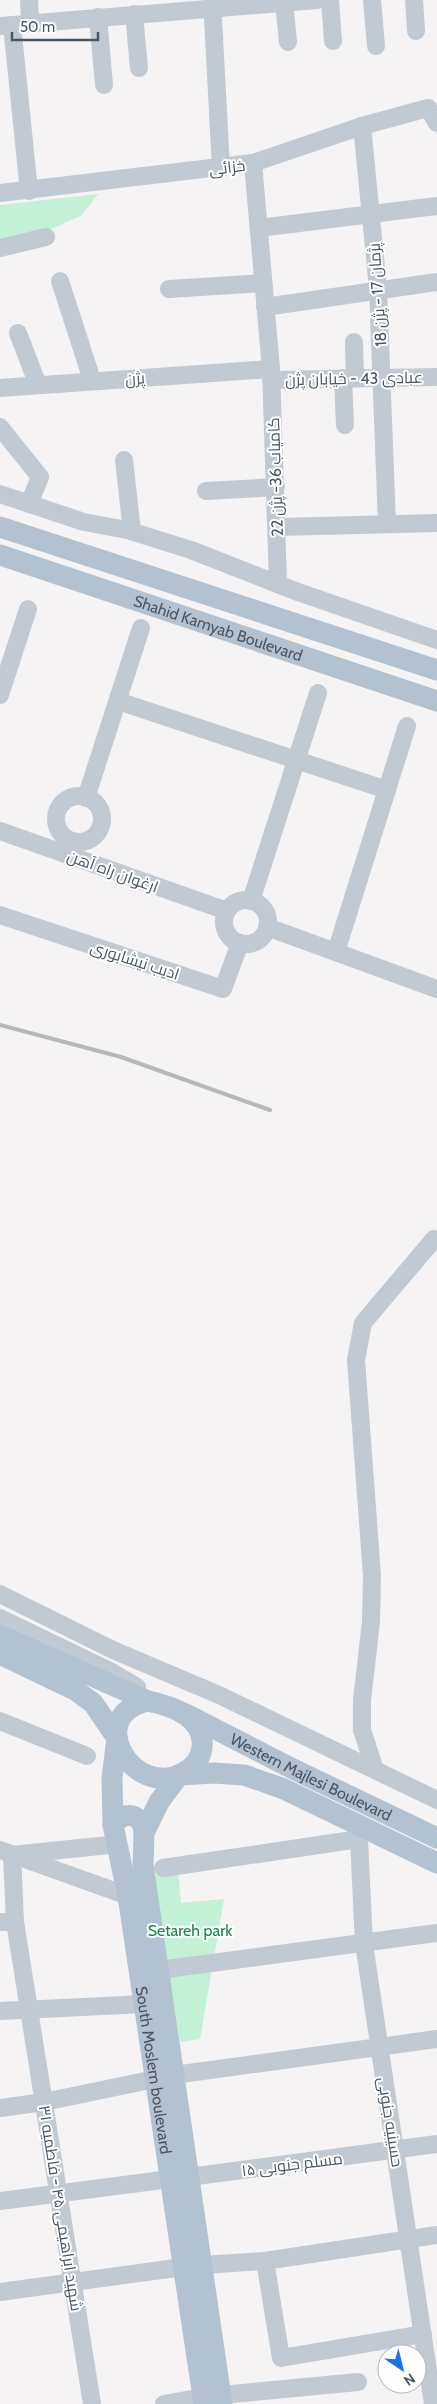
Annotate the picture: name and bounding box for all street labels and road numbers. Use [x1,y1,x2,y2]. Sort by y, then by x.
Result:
street label: خزائی [208,156,246,180]
street label: پژمان 17 - پژن 18 [364,242,393,347]
street label: پژن [125,368,146,391]
street label: عبادی 43 - خیابان پژن [285,368,423,391]
street label: کامیاب 36- پژن 22 [264,417,289,537]
street label: Shahid Kamyab Boulevard [131,591,305,665]
street label: ارغوان راه آهن [64,846,161,898]
street label: ادیب نیشابوری [88,937,182,985]
street label: Western Majlesi Boulevard [227,1729,395,1825]
street label: South Moslem boulevard [132,1985,175,2155]
street label: حسینیه جنوبی [373,2076,407,2169]
street label: شهید ابراهیمی ۴۵ - فاطمیه ۳۱ [34,2104,86,2313]
street label: مسلم جنوبی ۱۵ [240,2149,344,2182]

